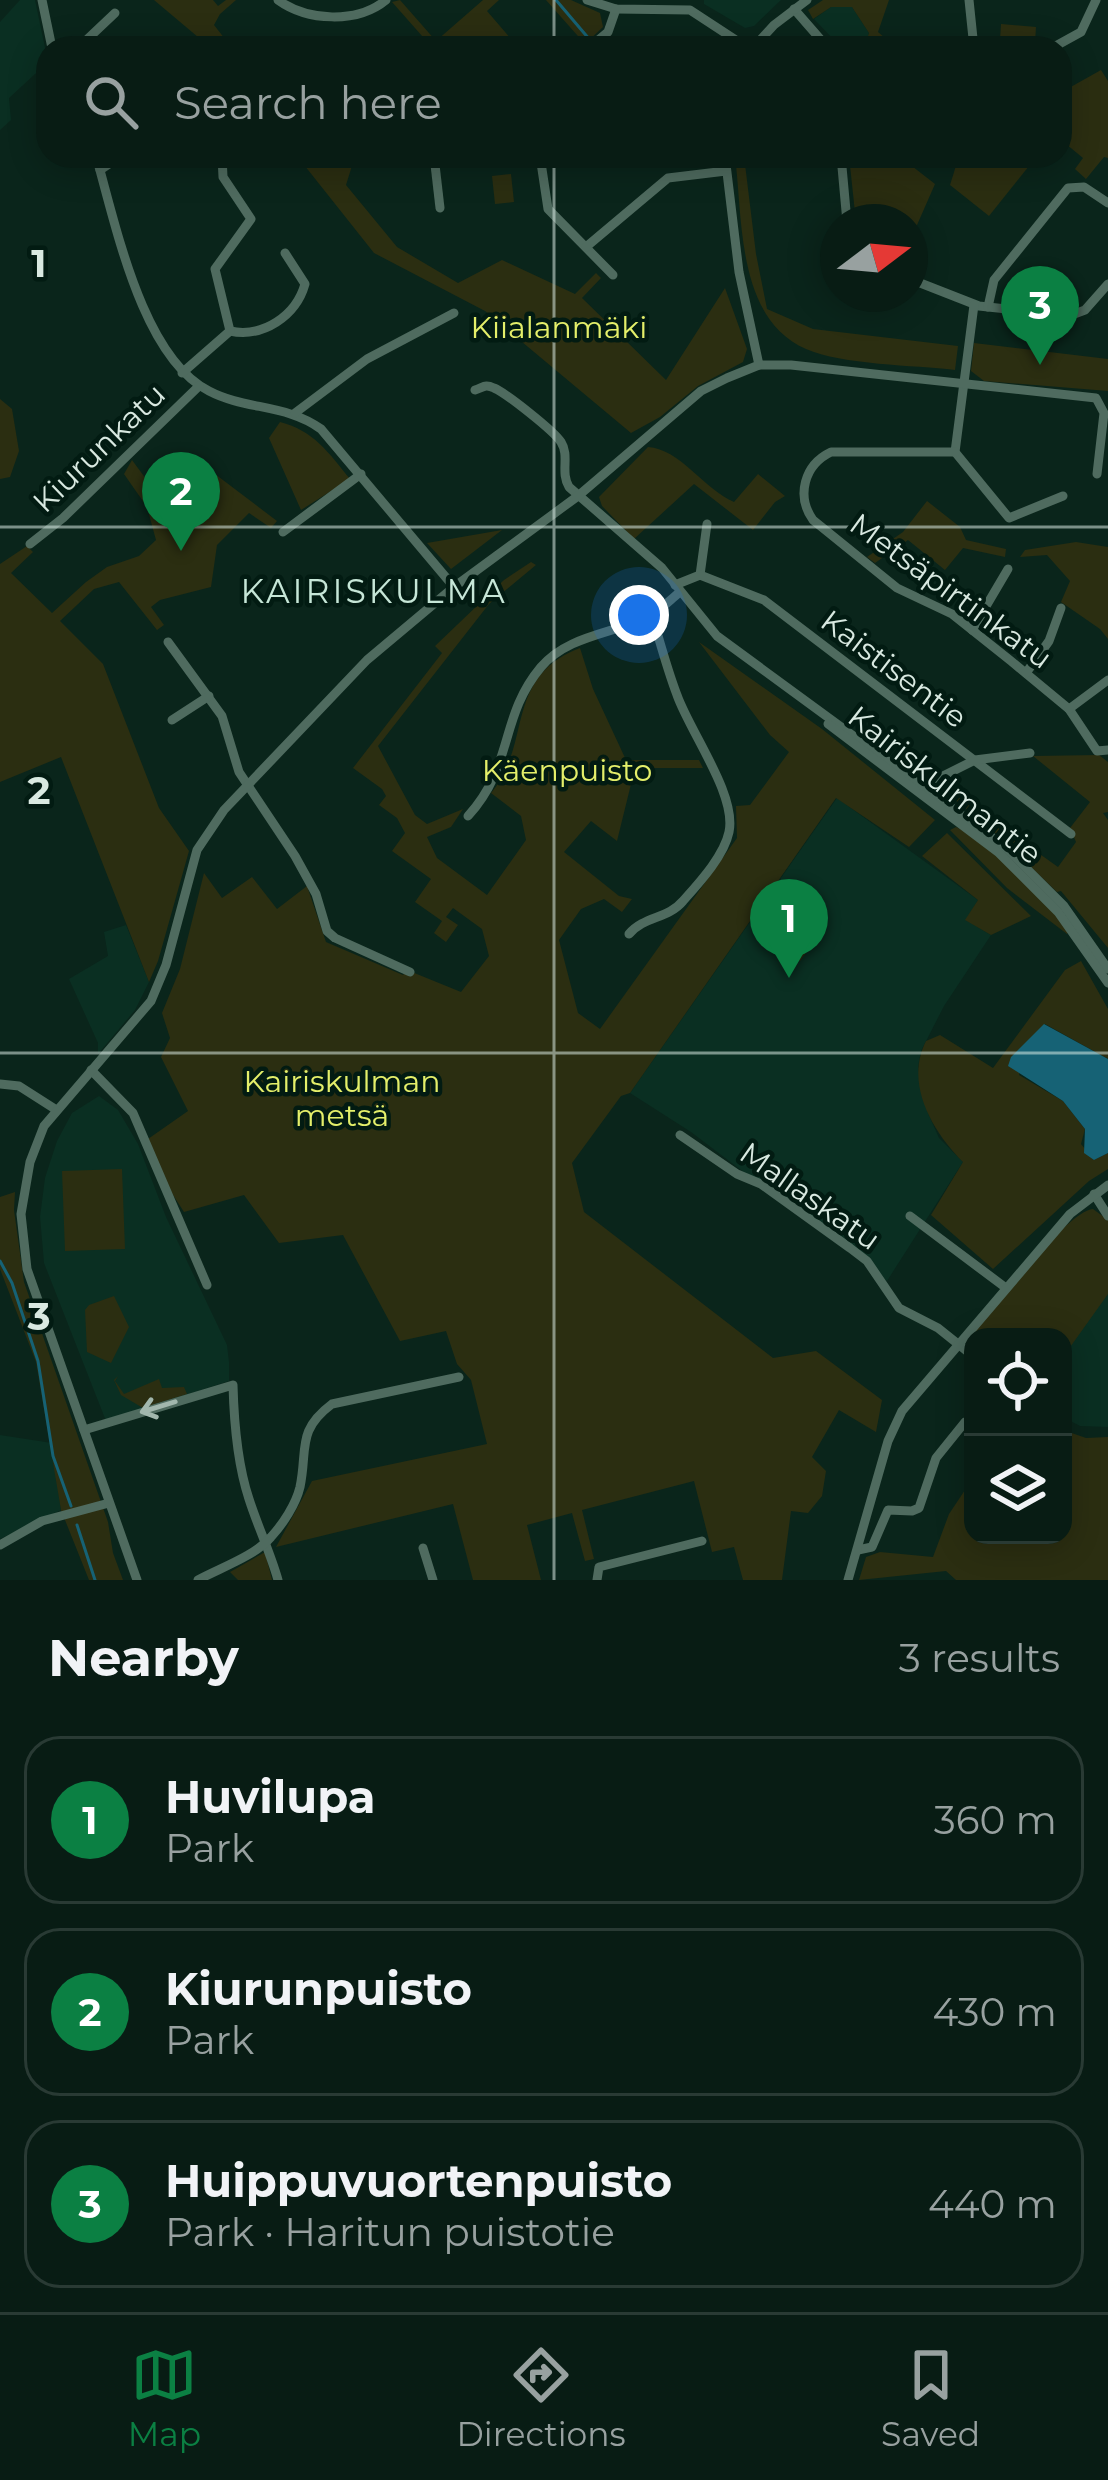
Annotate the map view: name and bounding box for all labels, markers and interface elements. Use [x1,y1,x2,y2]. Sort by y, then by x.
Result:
search box [36,36,1072,168]
icon: search [78,69,144,135]
text: Search here [174,75,442,130]
north arrow [820,204,928,312]
text: 1 [31,239,47,287]
pin: 3 [1001,266,1079,365]
park label: Kiialanmäki [471,309,647,346]
street label: Kiurunkatu [25,376,173,520]
pin: 2 [142,452,220,551]
street label: Metsäpirtinkatu [843,505,1059,677]
district label: KAIRISKULMA [240,571,508,611]
your location [609,585,669,645]
street label: Kaistisentie [814,602,974,736]
street label: Kairiskulmantie [841,698,1049,872]
park label: Käenpuisto [482,752,652,789]
text: 2 [27,766,51,814]
pin: 1 [750,879,828,978]
park label: Kairiskulman metsä [244,1063,440,1134]
street label: Mallaskatu [733,1134,887,1258]
text: 3 [26,1292,51,1340]
map controls [964,1328,1072,1544]
button: locate [964,1328,1072,1436]
one-way arrow [140,1397,178,1419]
button: layers [964,1436,1072,1544]
text: Nearby [48,1627,239,1689]
text: 3 results [899,1634,1060,1682]
text: Huvilupa [165,1769,376,1824]
text: 1 [82,1796,98,1844]
text: 360 m [934,1796,1057,1844]
text: Park [165,1824,254,1872]
text: Kiurunpuisto [165,1961,472,2016]
text: 2 [78,1988,102,2036]
text: 430 m [932,1988,1057,2036]
text: Park [165,2016,254,2064]
text: Huippuvuortenpuisto [165,2153,672,2208]
text: 3 [78,2180,102,2228]
text: 440 m [928,2180,1057,2228]
text: Park · Haritun puistotie [165,2208,615,2256]
tab: Map [128,2342,201,2454]
tab: Directions [457,2342,626,2454]
tab: Saved [881,2342,980,2454]

